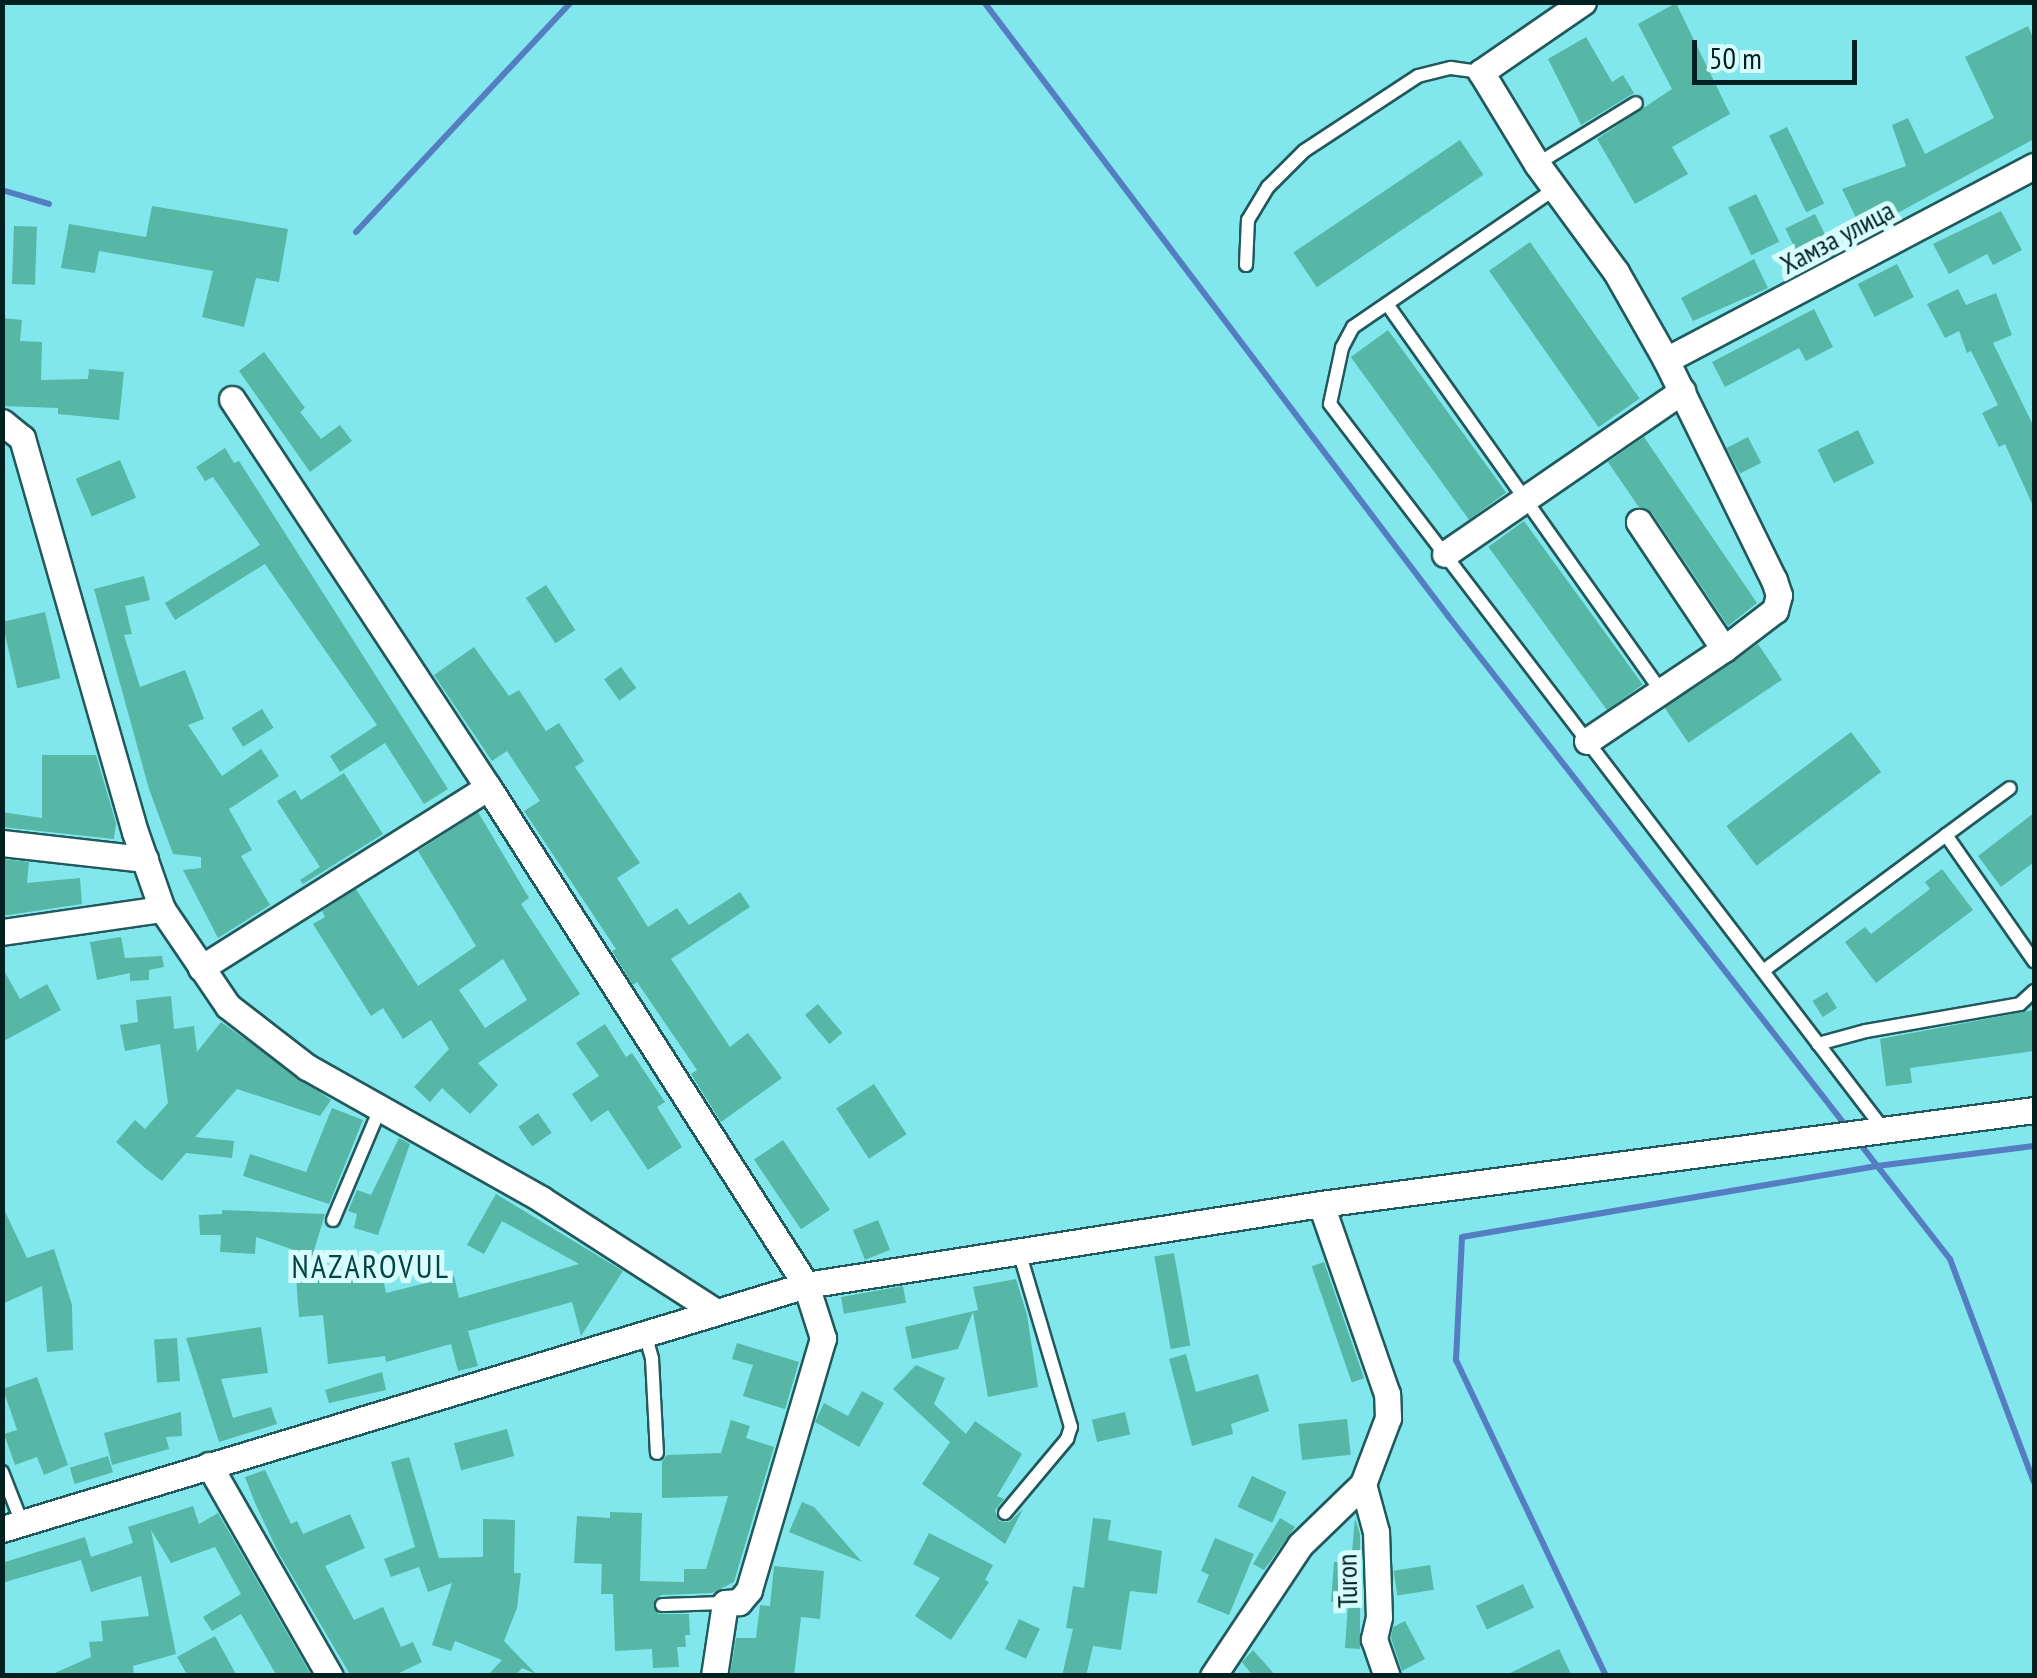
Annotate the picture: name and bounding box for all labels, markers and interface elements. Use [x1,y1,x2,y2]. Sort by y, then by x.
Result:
scale bar [1697,20,1862,82]
text: 50 m [1709,38,1762,77]
street label: Хамза улица [1774,193,1900,281]
district label: NAZAROVUL [291,1247,451,1285]
street label: Turon [1330,1554,1364,1608]

